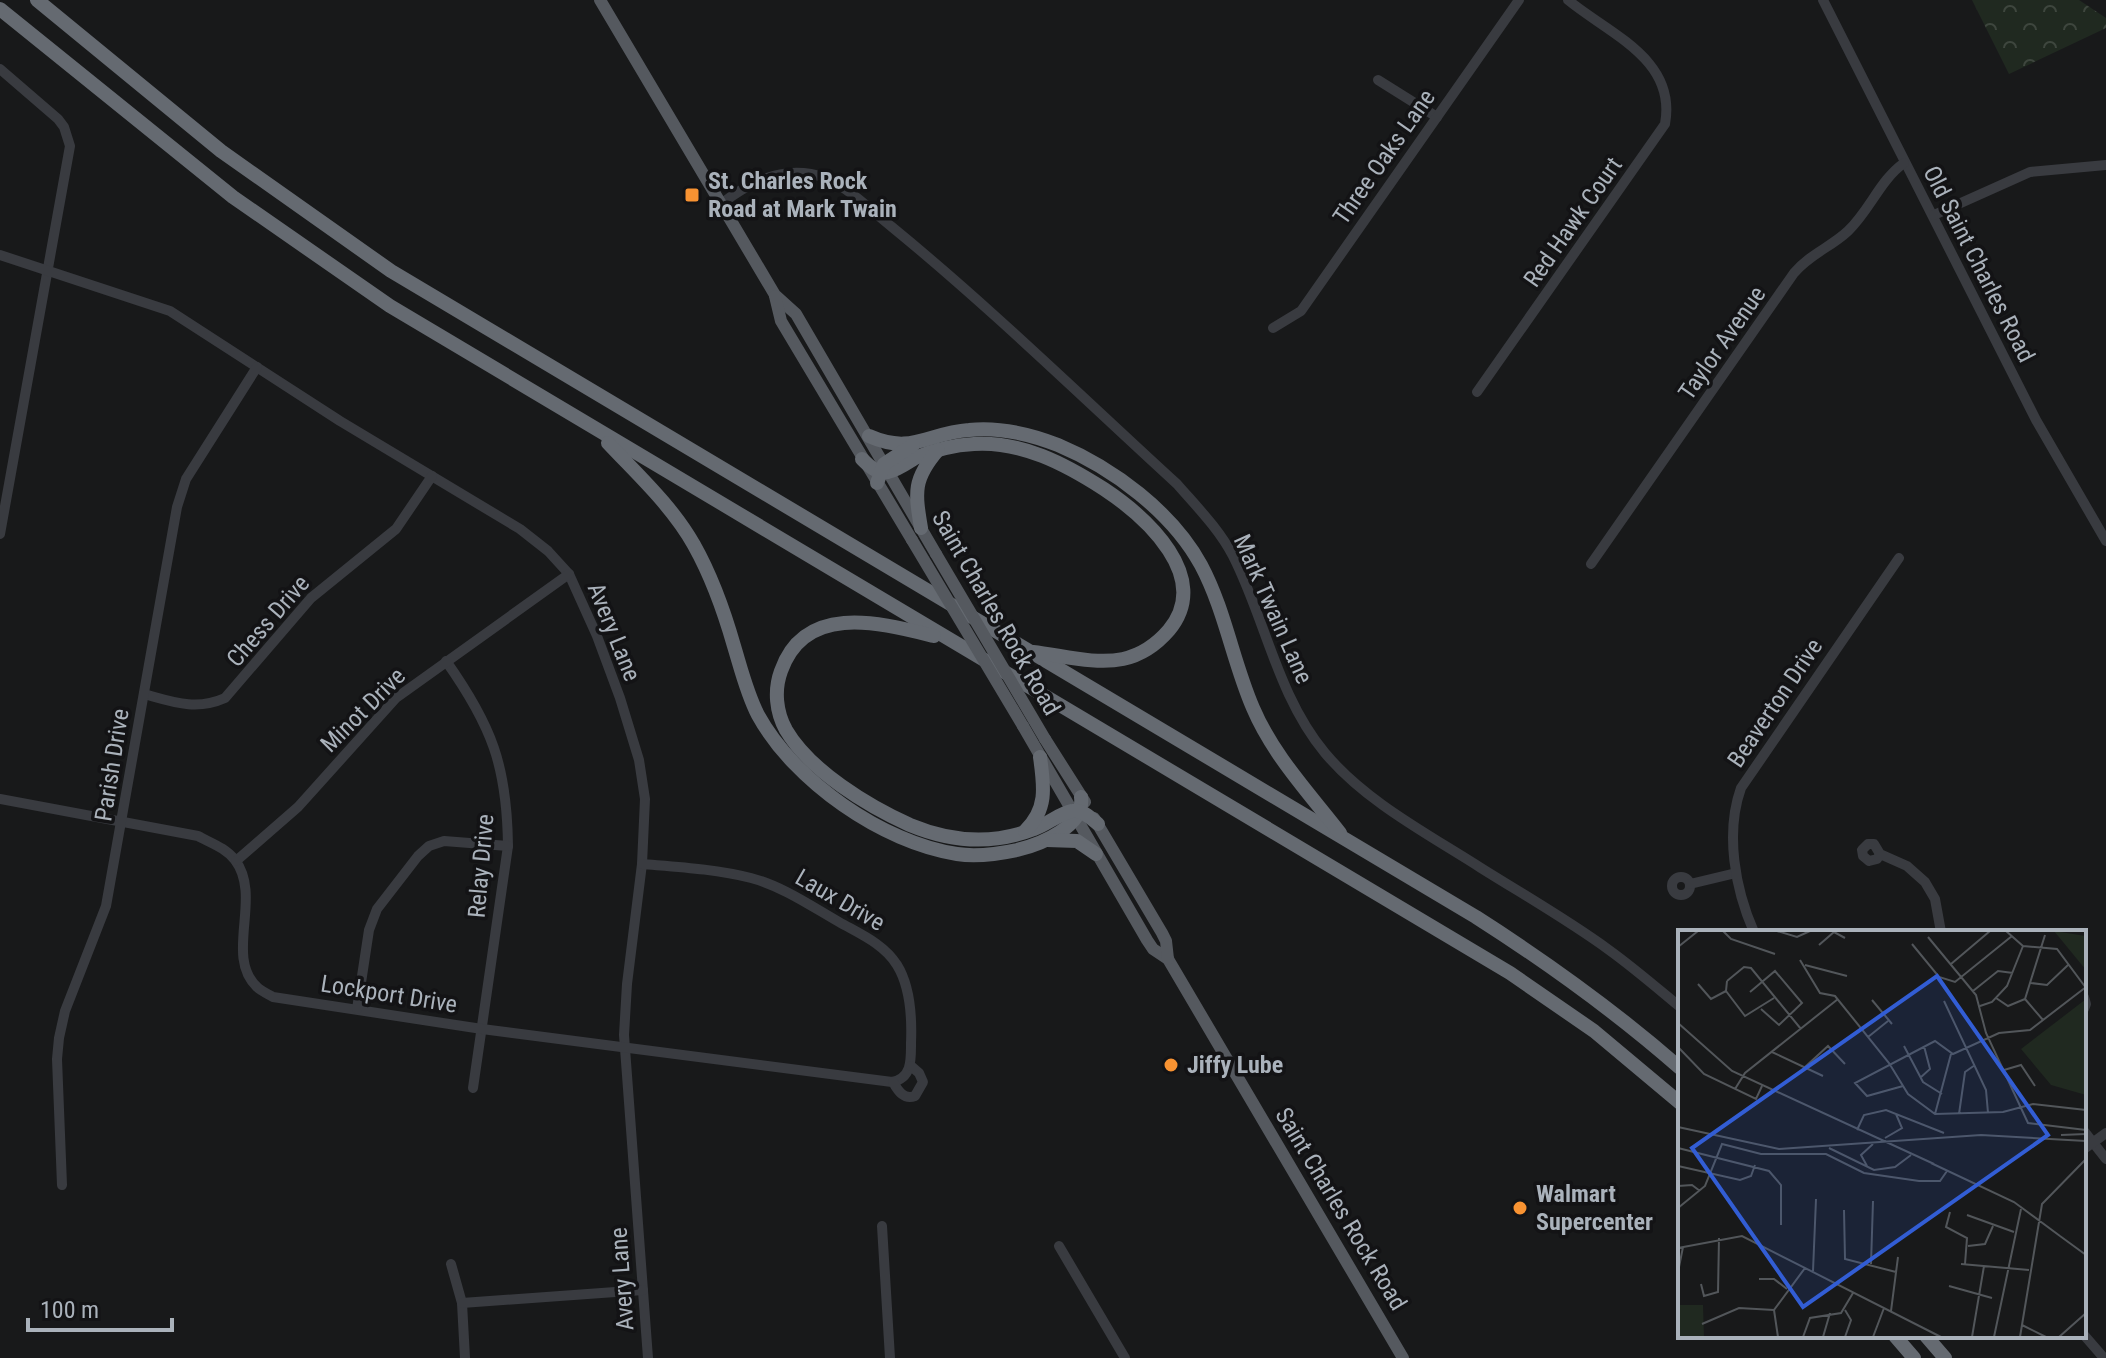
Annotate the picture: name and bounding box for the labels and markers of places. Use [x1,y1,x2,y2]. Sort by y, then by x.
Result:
place label: St. Charles Rock Road at Mark Twain [708,167,897,223]
marker: St. Charles Rock Road at Mark Twain [683,186,701,204]
place label: Jiffy Lube [1187,1051,1283,1079]
marker: Jiffy Lube [1162,1056,1180,1074]
place label: Walmart Supercenter [1536,1180,1653,1236]
marker: Walmart Supercenter [1511,1199,1529,1217]

